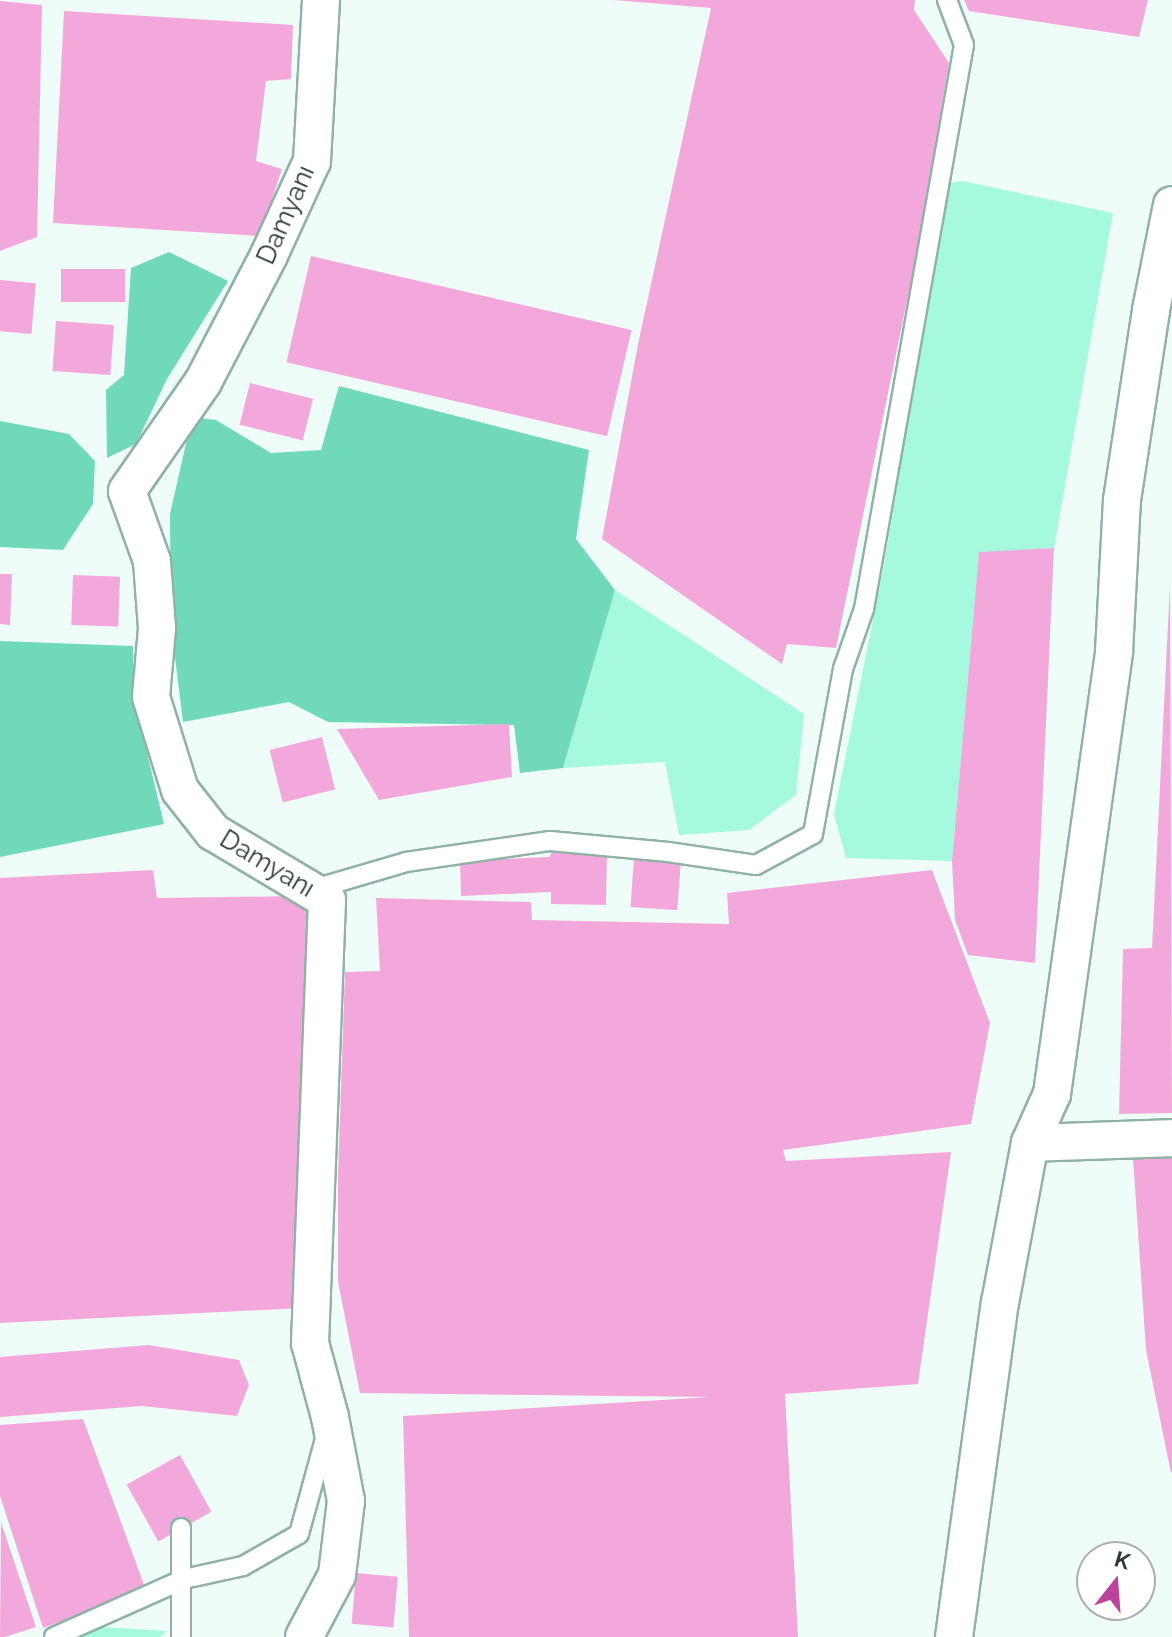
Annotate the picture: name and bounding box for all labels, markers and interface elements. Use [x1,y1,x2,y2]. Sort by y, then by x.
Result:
street label: Damyanı [250,161,322,269]
street label: Damyanı [214,824,320,904]
north arrow [1076,1541,1156,1621]
text: K [1112,1545,1133,1575]

